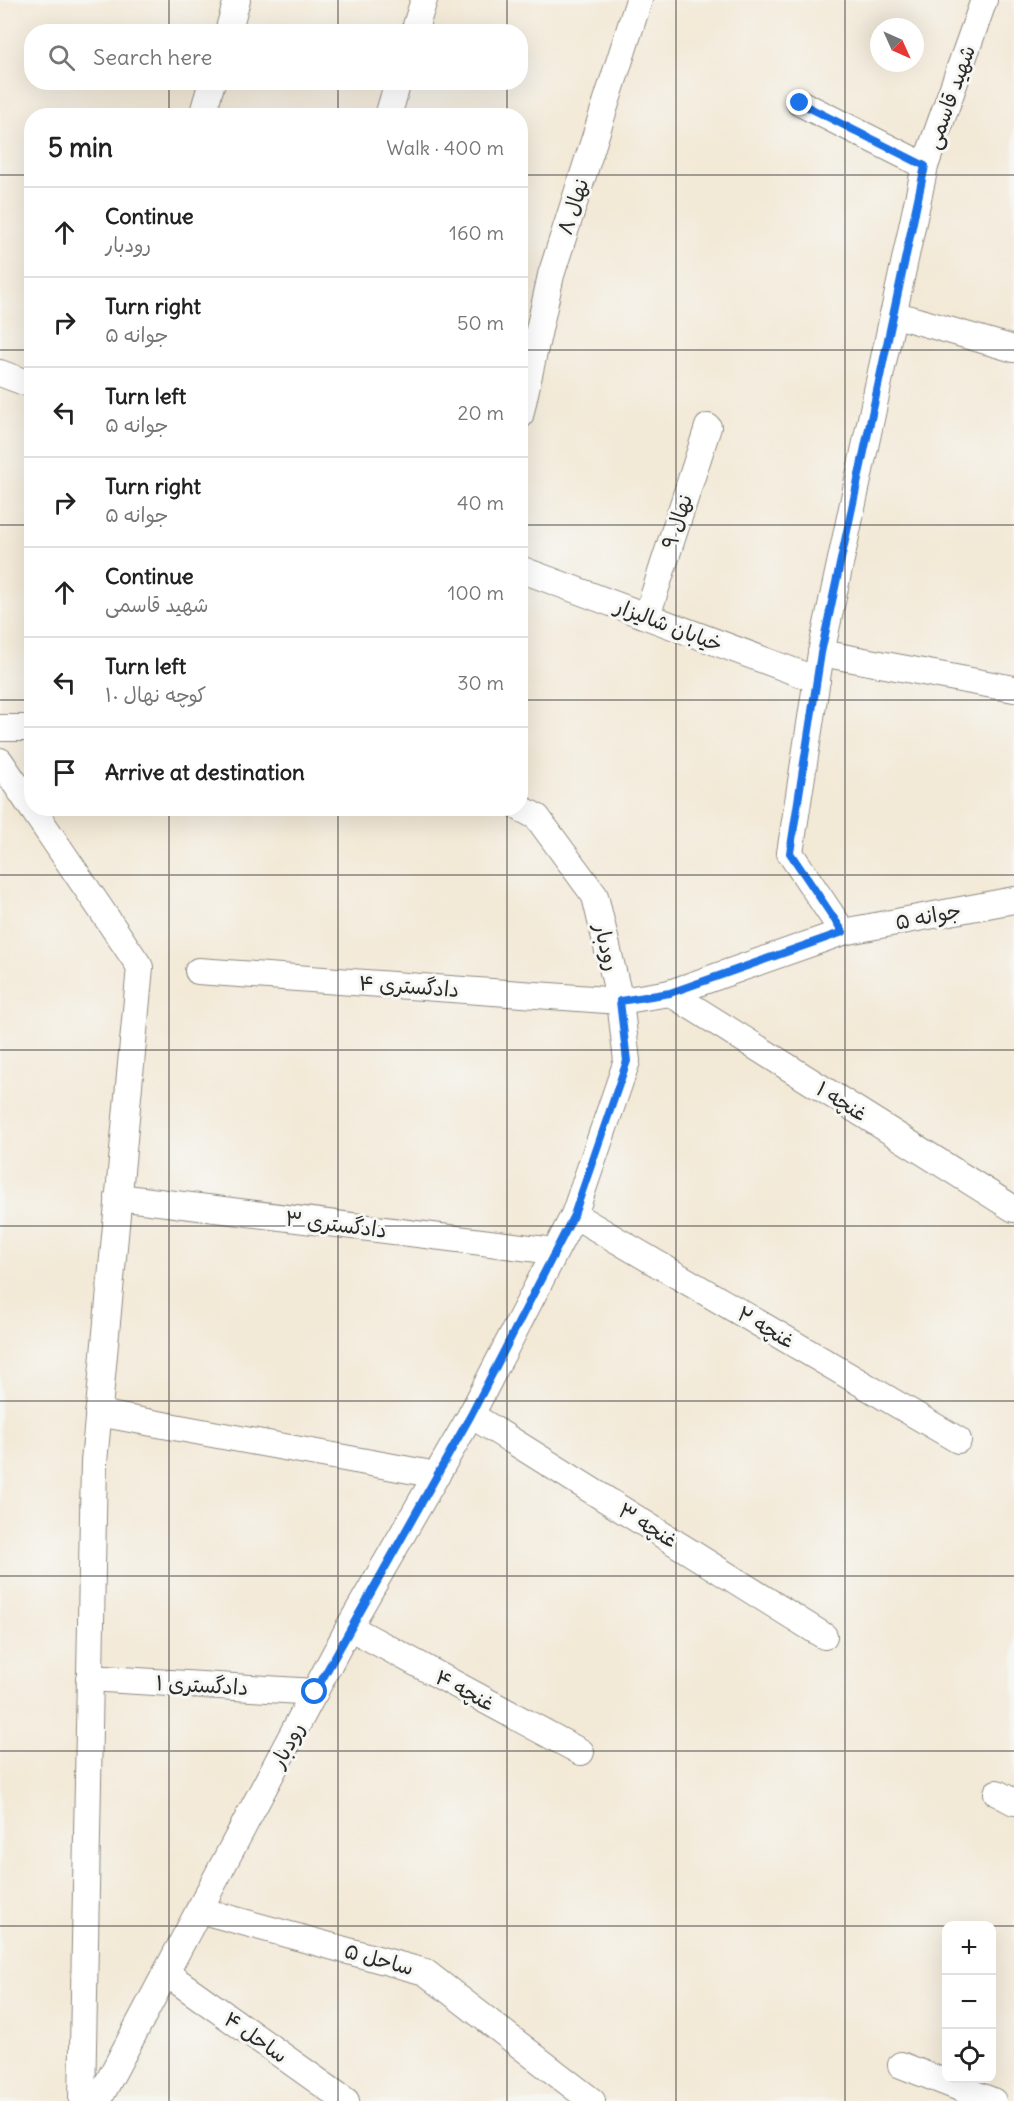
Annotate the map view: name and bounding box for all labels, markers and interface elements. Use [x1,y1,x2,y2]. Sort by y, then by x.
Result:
north arrow [870,18,924,72]
search box [24,24,528,90]
icon: search [45,41,78,74]
street label: شهید قاسمی [919,41,982,153]
text: Search here [93,43,212,71]
route end [786,89,812,115]
text: 5 min [48,131,113,164]
text: Walk · 400 m [386,135,504,160]
street label: نهال ۸ [551,174,595,238]
text: Continue [105,202,194,230]
icon: ahead [48,216,81,249]
text: 160 m [449,220,504,245]
text: رودبار [105,232,151,257]
text: Turn right [105,292,201,320]
icon: right [48,306,81,339]
text: 50 m [457,310,504,335]
text: جوانه ۵ [105,322,169,347]
text: Turn left [105,382,186,410]
icon: left [48,396,81,429]
text: 20 m [458,400,504,425]
text: جوانه ۵ [105,412,169,437]
text: Turn right [105,472,201,500]
icon: right [48,486,81,519]
text: 40 m [457,490,504,515]
street label: نهال ۹ [655,490,699,552]
text: جوانه ۵ [105,502,169,527]
text: Continue [105,562,194,590]
icon: ahead [48,576,81,609]
text: 100 m [447,580,504,605]
street label: خیابان شالیزار [610,591,727,658]
text: شهید قاسمی [105,592,208,617]
text: Turn left [105,652,186,680]
icon: left [48,666,81,699]
text: 30 m [457,670,504,695]
text: کوچه نهال ۱۰ [105,682,206,707]
icon: arrive [48,756,81,789]
text: Arrive at destination [105,758,305,786]
street label: جوانه ۵ [893,896,963,936]
street label: رودبار [588,919,626,974]
street label: دادگستری ۴ [358,969,460,1003]
street label: غنچه ۱ [811,1075,873,1127]
street label: دادگستری ۳ [284,1204,388,1244]
street label: غنچه ۲ [732,1300,800,1354]
street label: غنچه ۳ [613,1496,683,1554]
street label: غنچه ۴ [431,1663,499,1717]
street label: دادگستری ۱ [155,1669,249,1701]
route start [301,1678,327,1704]
street label: رودبار [263,1717,310,1774]
map controls [942,1921,996,2083]
button: + [942,1921,996,1975]
street label: ساحل ۵ [341,1937,417,1981]
button: − [942,1975,996,2029]
street label: ساحل ۴ [219,2005,293,2069]
button: locate [942,2029,996,2083]

